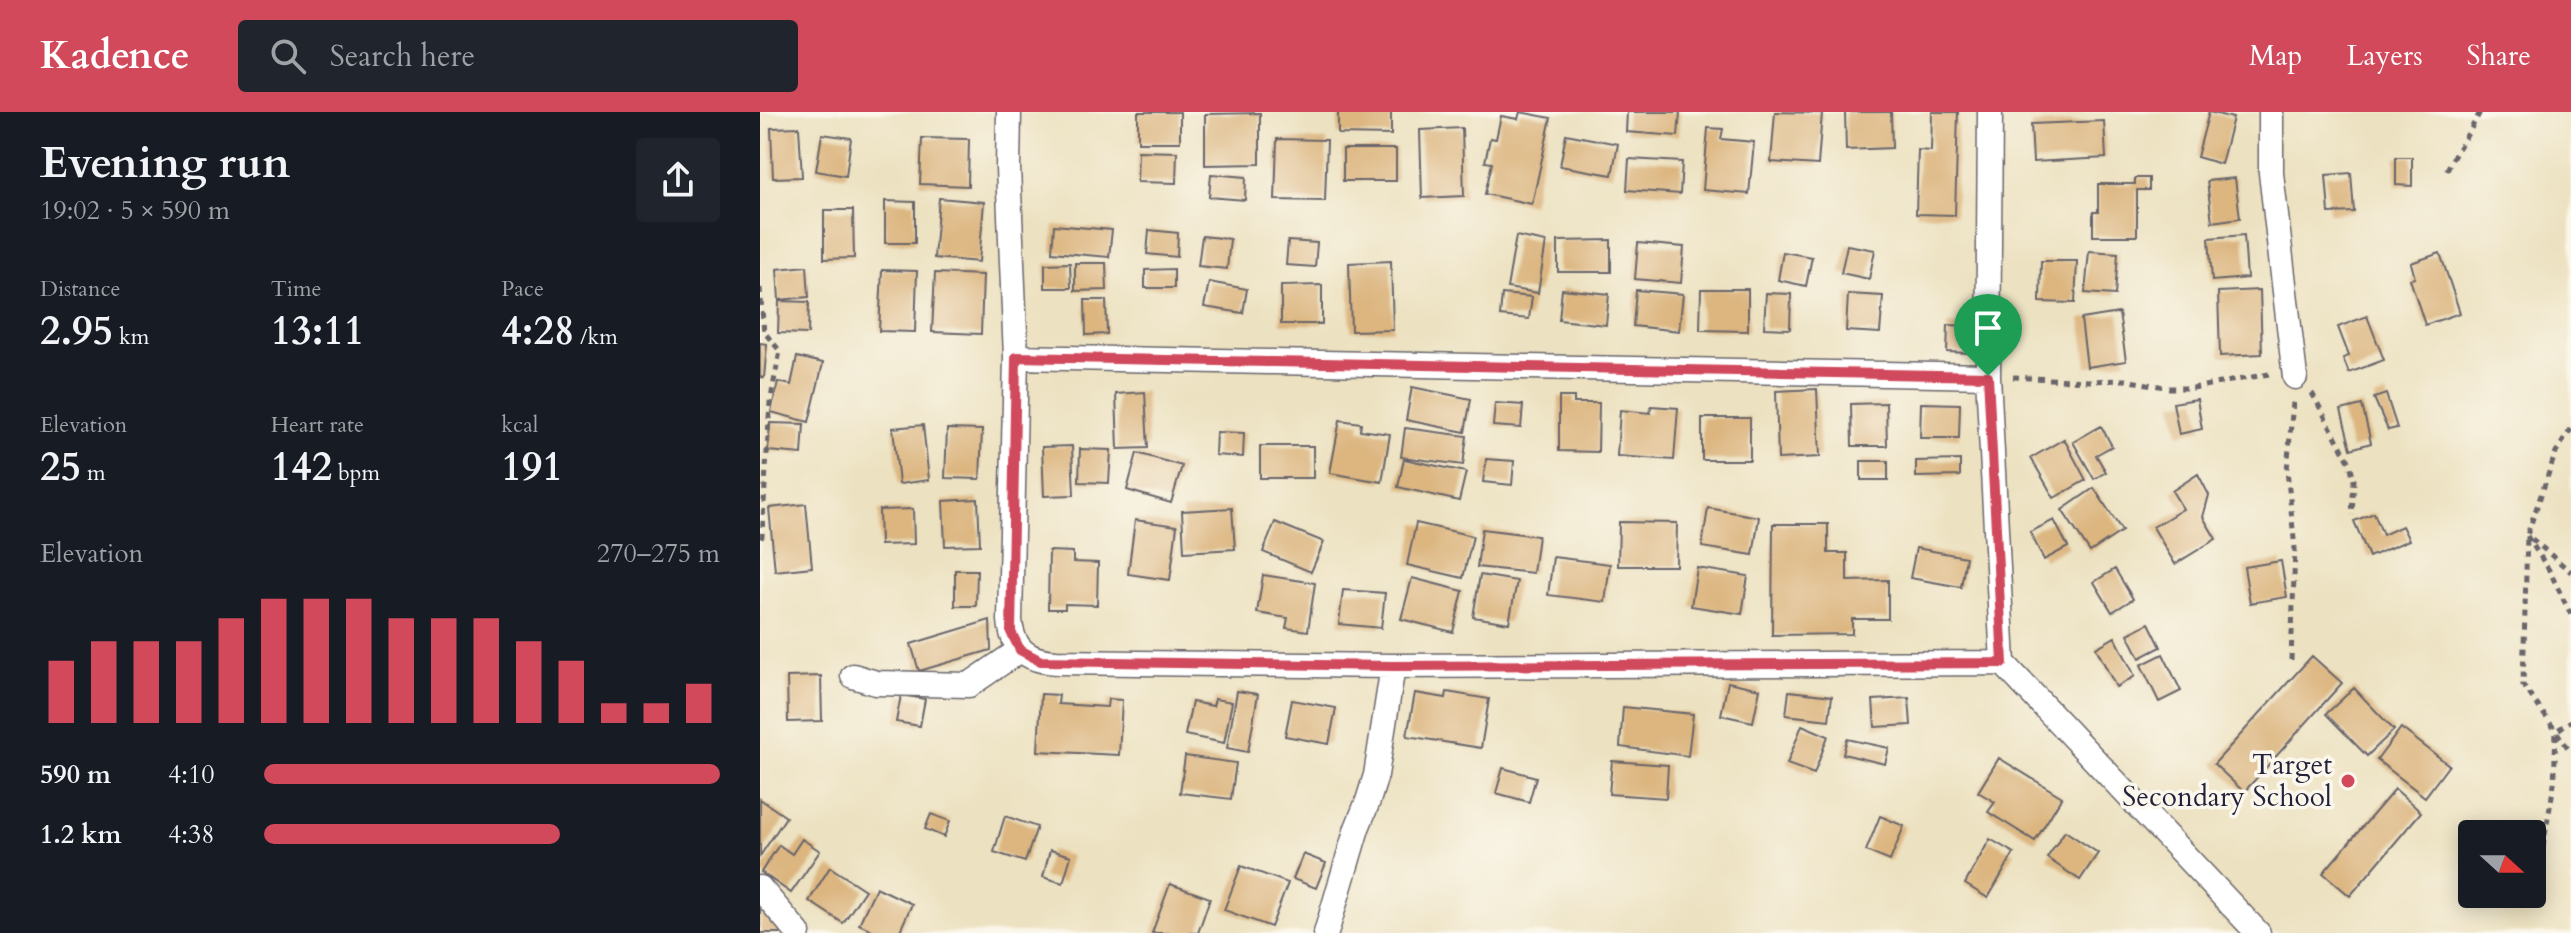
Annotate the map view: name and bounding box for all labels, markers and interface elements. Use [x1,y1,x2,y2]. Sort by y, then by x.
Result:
search box [238,20,798,92]
text: Kadence [40,30,190,82]
icon: search [266,34,310,78]
text: Search here [330,36,475,77]
text: Map [2249,37,2302,75]
text: Layers [2346,37,2423,75]
text: Share [2467,37,2531,75]
text: Evening run [40,133,290,193]
button: share [636,138,720,222]
text: 19:02 · 5 × 590 m [40,193,230,228]
text: Distance [40,274,120,304]
text: Time [271,274,322,304]
text: Pace [501,274,544,304]
pin [1954,294,2022,376]
text: 2.95 [40,304,113,359]
text: 13:11 [271,304,364,359]
text: 4:28 [501,304,574,359]
icon: arrive [1966,306,2010,350]
text: km [113,322,149,352]
text: /km [574,322,618,352]
text: Elevation [40,410,127,440]
text: Heart rate [271,410,364,440]
text: kcal [501,410,538,440]
text: 25 [40,440,81,495]
text: 142 [271,440,332,495]
text: 191 [501,440,563,495]
text: m [81,458,106,488]
text: bpm [332,458,380,488]
text: Elevation [40,536,143,571]
text: 270–275 m [597,536,720,571]
place label: Target Secondary School [2122,746,2332,816]
text: 590 m [40,757,111,792]
text: 4:10 [168,757,215,792]
marker: Target Secondary School [2339,772,2357,790]
text: 1.2 km [40,817,121,852]
text: 4:38 [168,817,215,852]
north arrow [2458,820,2546,908]
map controls [2458,820,2546,908]

